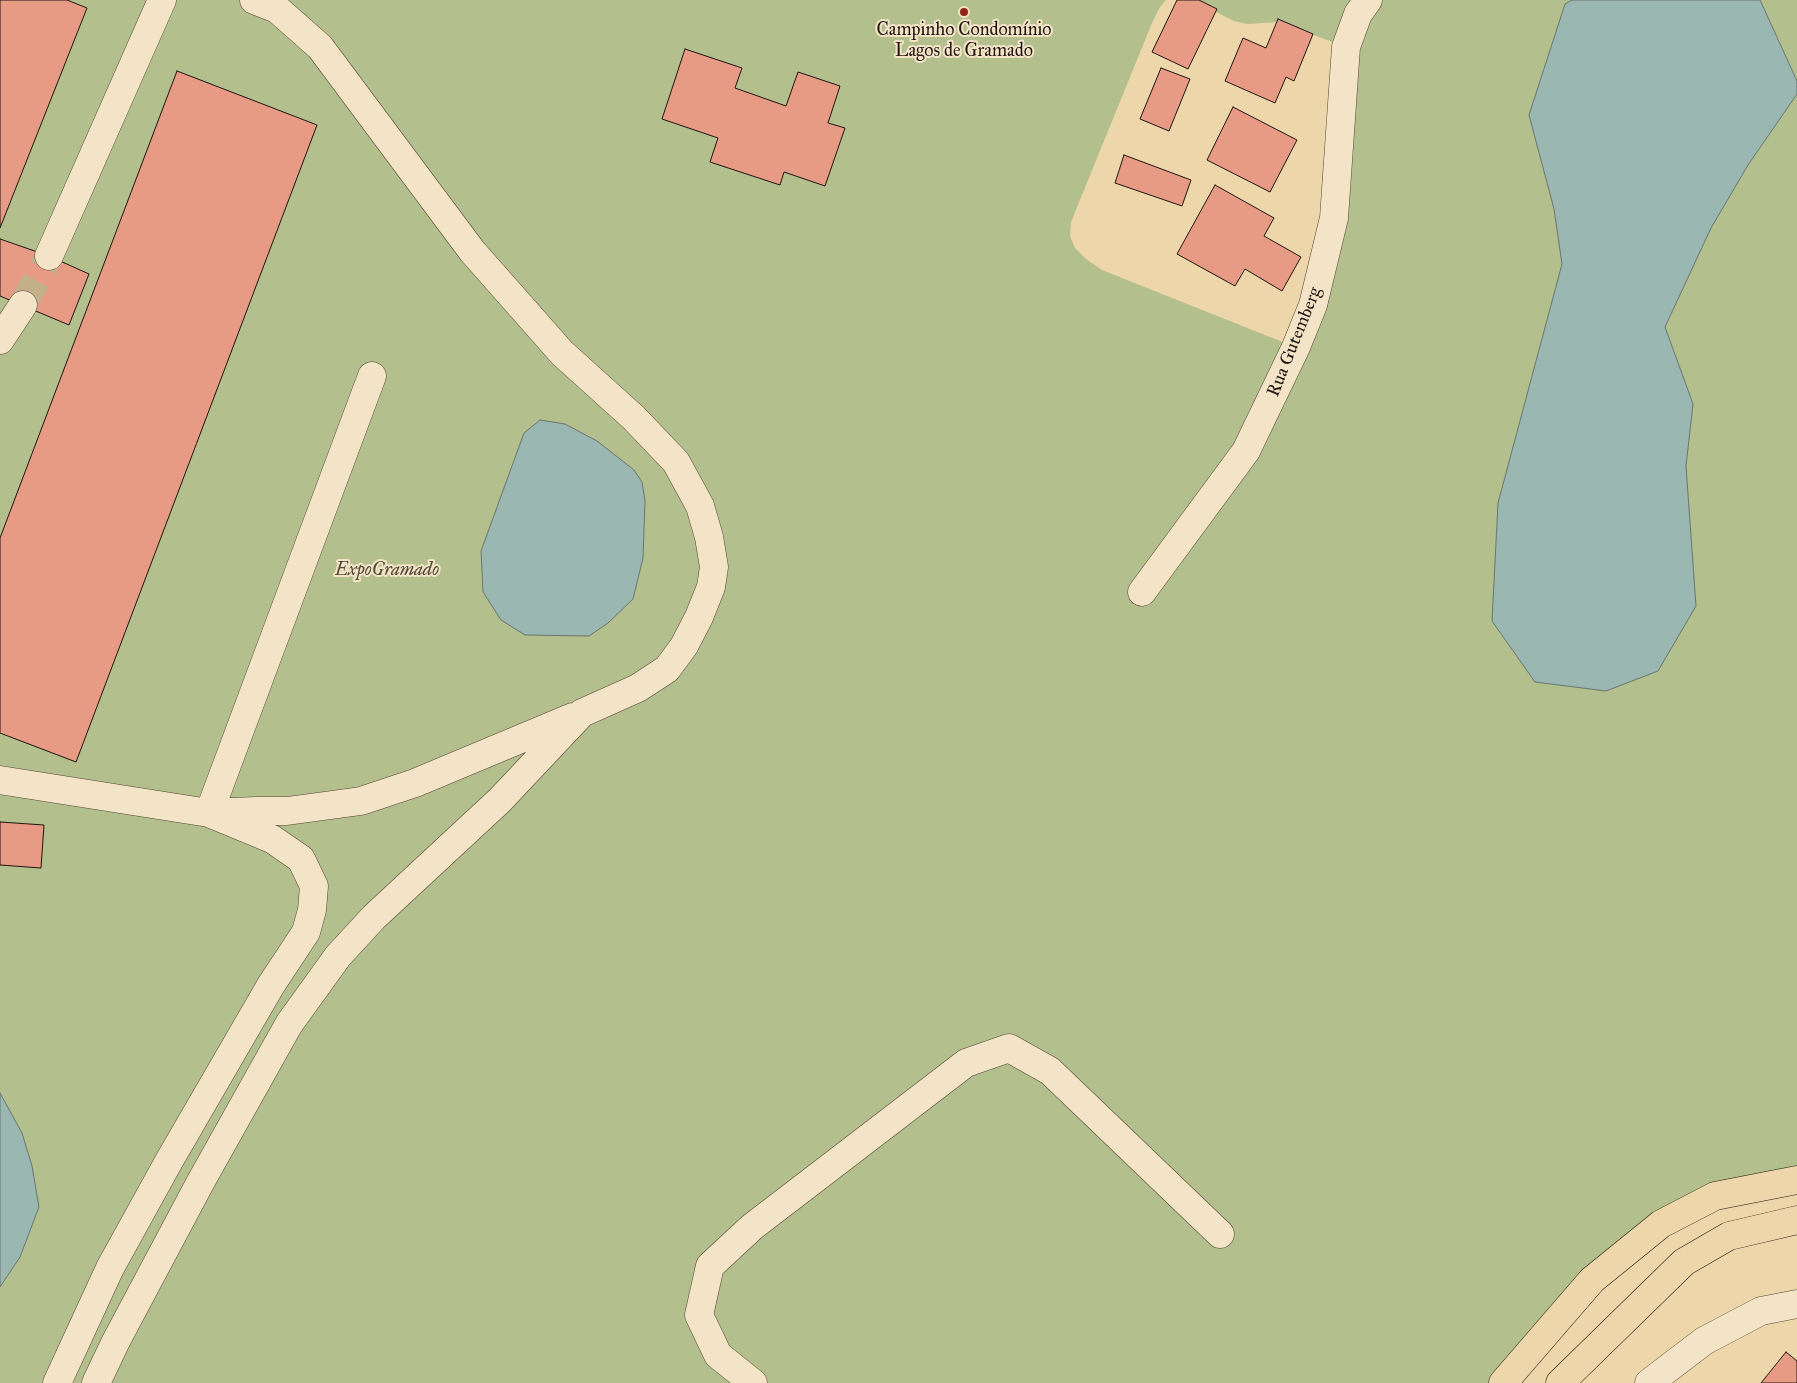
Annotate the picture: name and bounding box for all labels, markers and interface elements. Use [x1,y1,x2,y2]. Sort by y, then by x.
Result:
marker: Campinho Condomínio Lagos de Gramado [958,6,970,18]
place label: Campinho Condomínio Lagos de Gramado [877,20,1051,62]
street label: Rua Gutemberg [1263,284,1327,400]
park label: ExpoGramado [335,560,439,582]

